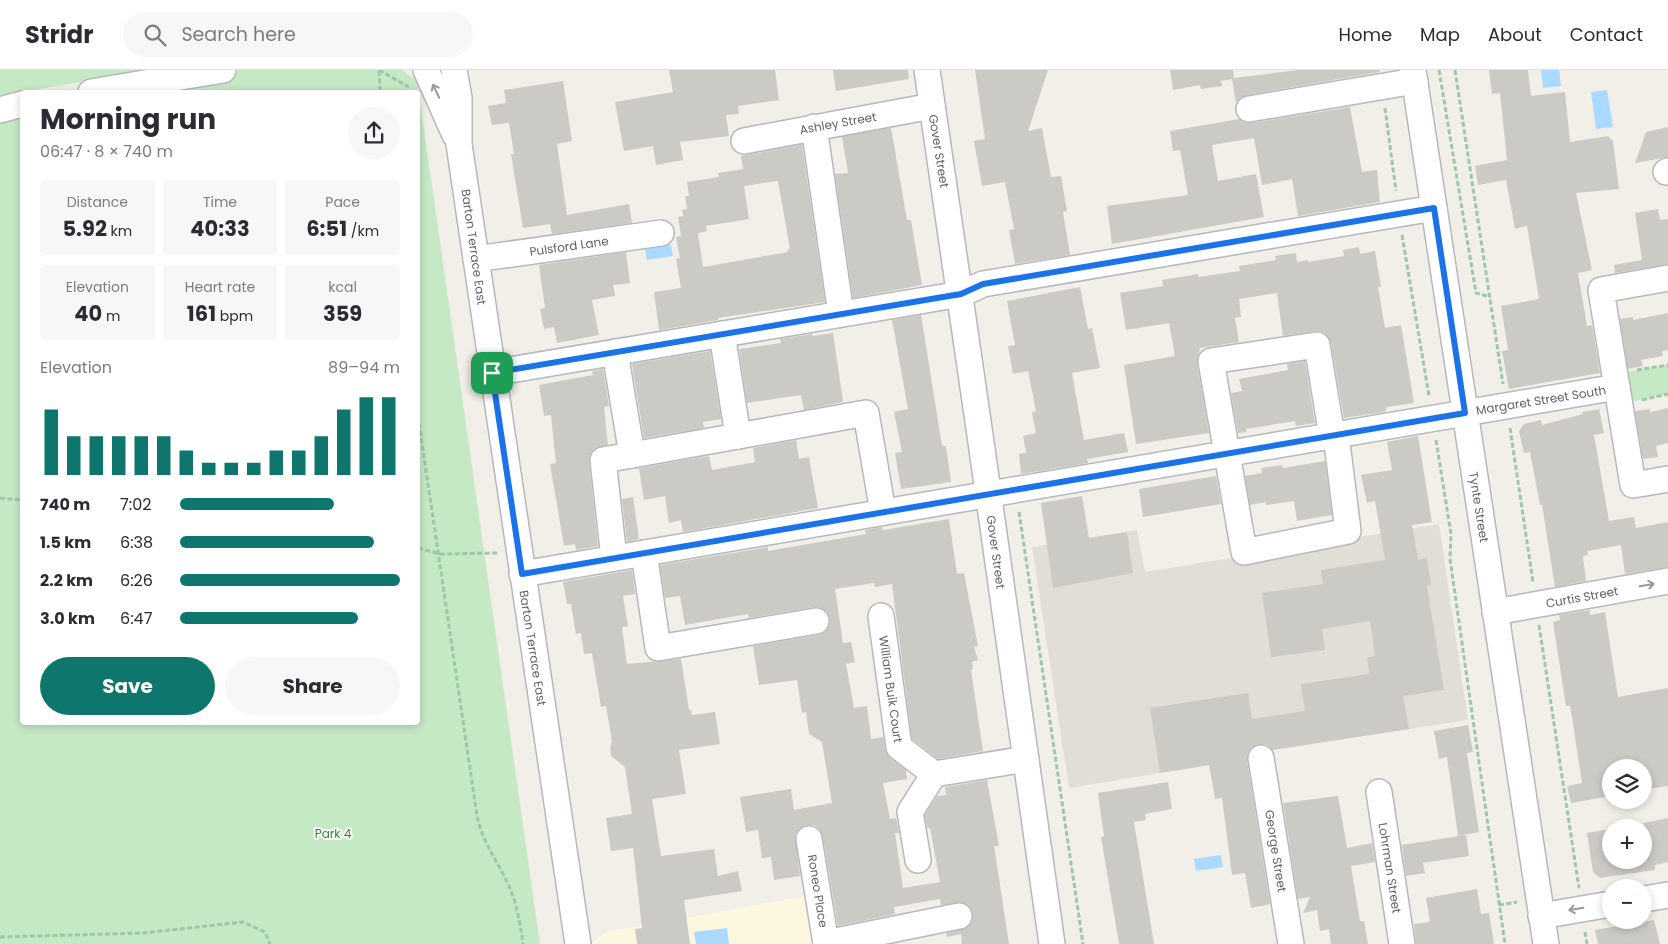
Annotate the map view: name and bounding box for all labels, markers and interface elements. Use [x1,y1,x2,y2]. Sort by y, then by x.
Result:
search box [123,12,473,57]
text: Stridr [25,18,93,51]
icon: search [141,21,169,49]
text: Search here [181,21,296,48]
text: Home [1338,22,1392,47]
text: Map [1420,22,1460,47]
text: About [1488,22,1542,47]
text: Contact [1570,22,1643,47]
one-way arrow [430,84,440,99]
text: Morning run [40,100,216,139]
button: share [348,107,400,159]
street label: Ashley Street [798,108,878,138]
street label: Gover Street [925,113,953,189]
text: 06:47 · 8 × 740 m [40,140,173,163]
street label: Barton Terrace East [457,188,491,306]
text: Distance [67,192,128,212]
text: Time [203,192,237,212]
text: Pace [325,192,360,212]
text: 5.92 [62,214,107,243]
text: 40:33 [190,214,250,243]
text: 6:51 [306,214,347,243]
text: km [107,221,132,241]
text: /km [347,221,379,241]
street label: Pulsford Lane [528,232,610,260]
text: Elevation [66,277,129,297]
text: Heart rate [185,277,255,297]
text: kcal [328,277,357,297]
text: 40 [74,299,102,328]
text: 161 [187,299,216,328]
text: 359 [323,299,362,328]
text: m [102,306,120,326]
text: bpm [216,306,253,326]
pin [471,352,513,394]
text: Elevation [40,356,112,379]
text: 89–94 m [328,356,400,379]
icon: arrive [478,359,506,387]
street label: Margaret Street South [1475,381,1607,419]
street label: Tynte Street [1465,471,1493,543]
text: 740 m [40,493,90,516]
text: 7:02 [120,493,151,516]
street label: Gover Street [982,514,1010,590]
text: 1.5 km [40,531,91,554]
text: 6:38 [120,531,153,554]
text: 2.2 km [40,569,93,592]
text: 6:26 [120,569,153,592]
one-way arrow [1638,580,1654,590]
street label: Curtis Street [1544,582,1620,612]
street label: Barton Terrace East [515,589,551,707]
text: 3.0 km [40,607,95,630]
text: 6:47 [120,607,152,630]
street label: William Buik Court [875,634,907,744]
button: Save [40,657,215,715]
button: Share [225,657,400,715]
map controls [1602,759,1652,929]
button: layers [1602,759,1652,809]
street label: George Street [1261,809,1291,893]
button: + [1602,819,1652,869]
street label: Lohrman Street [1374,821,1406,915]
park label: Park 4 [315,825,352,842]
street label: Roneo Place [804,853,832,929]
button: − [1602,879,1652,929]
one-way arrow [1569,905,1585,915]

